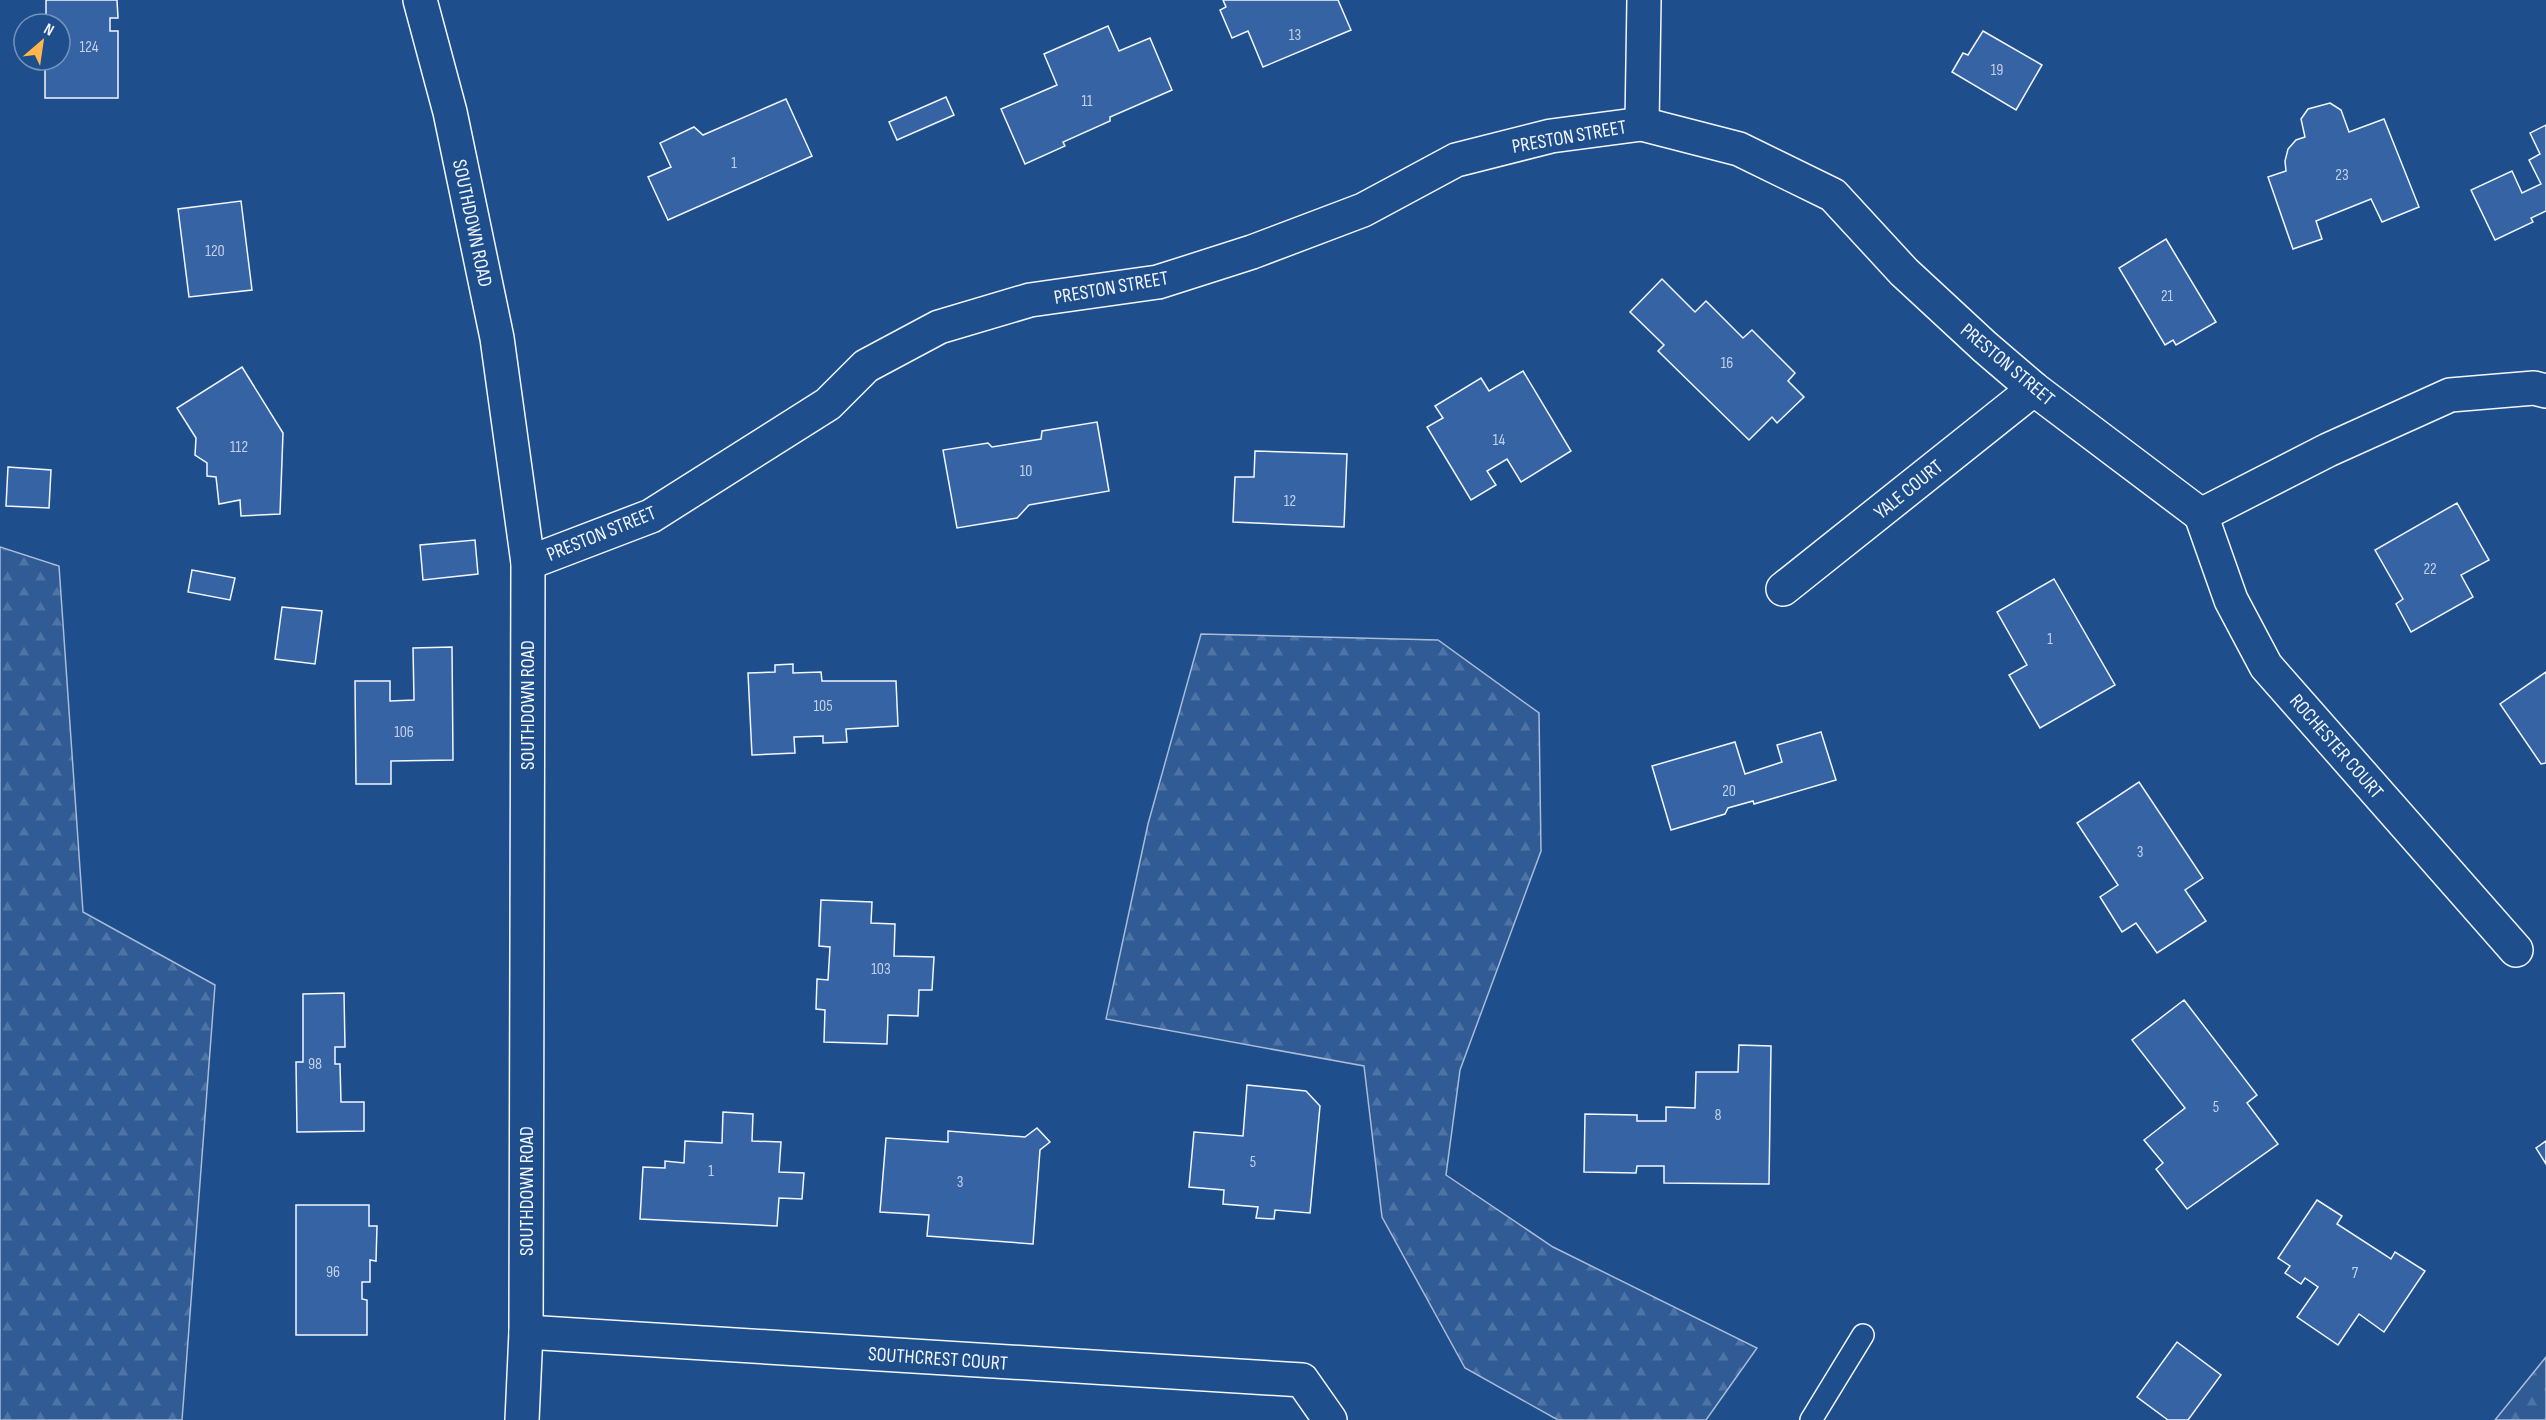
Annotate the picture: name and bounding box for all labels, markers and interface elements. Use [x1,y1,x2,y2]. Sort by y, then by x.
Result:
north arrow [12,12,72,72]
text: N [40,20,57,41]
house number: 13 [1289,26,1301,45]
house number: 124 [80,38,99,57]
house number: 19 [1991,61,2003,80]
house number: 11 [1081,92,1093,111]
street label: PRESTON STREET [1510,115,1628,159]
house number: 1 [731,154,737,173]
street label: SOUTHDOWN ROAD [447,157,497,289]
house number: 23 [2335,166,2349,185]
house number: 120 [205,242,225,261]
street label: PRESTON STREET [1052,266,1170,310]
house number: 21 [2161,287,2174,306]
street label: PRESTON STREET [1955,318,2059,411]
house number: 16 [1721,354,1733,373]
house number: 14 [1493,431,1505,450]
house number: 112 [230,438,248,457]
street label: YALE COURT [1869,455,1948,525]
house number: 10 [1020,462,1032,481]
house number: 12 [1284,492,1296,511]
street label: PRESTON STREET [543,501,660,567]
house number: 22 [2423,560,2437,579]
house number: 1 [2047,630,2053,649]
street label: SOUTHDOWN ROAD [516,640,540,770]
street label: ROCHESTER COURT [2284,689,2388,804]
house number: 105 [813,697,833,716]
house number: 106 [394,723,414,742]
house number: 20 [1722,782,1736,801]
house number: 3 [2137,843,2143,862]
house number: 103 [871,960,891,979]
house number: 98 [308,1055,322,1074]
house number: 5 [2213,1098,2219,1117]
house number: 8 [1714,1106,1722,1125]
street label: SOUTHDOWN ROAD [515,1126,539,1256]
house number: 5 [1250,1153,1256,1172]
house number: 1 [708,1162,714,1181]
house number: 3 [957,1173,963,1192]
house number: 96 [326,1263,340,1282]
house number: 7 [2352,1264,2359,1283]
street label: SOUTHCREST COURT [867,1342,1009,1376]

